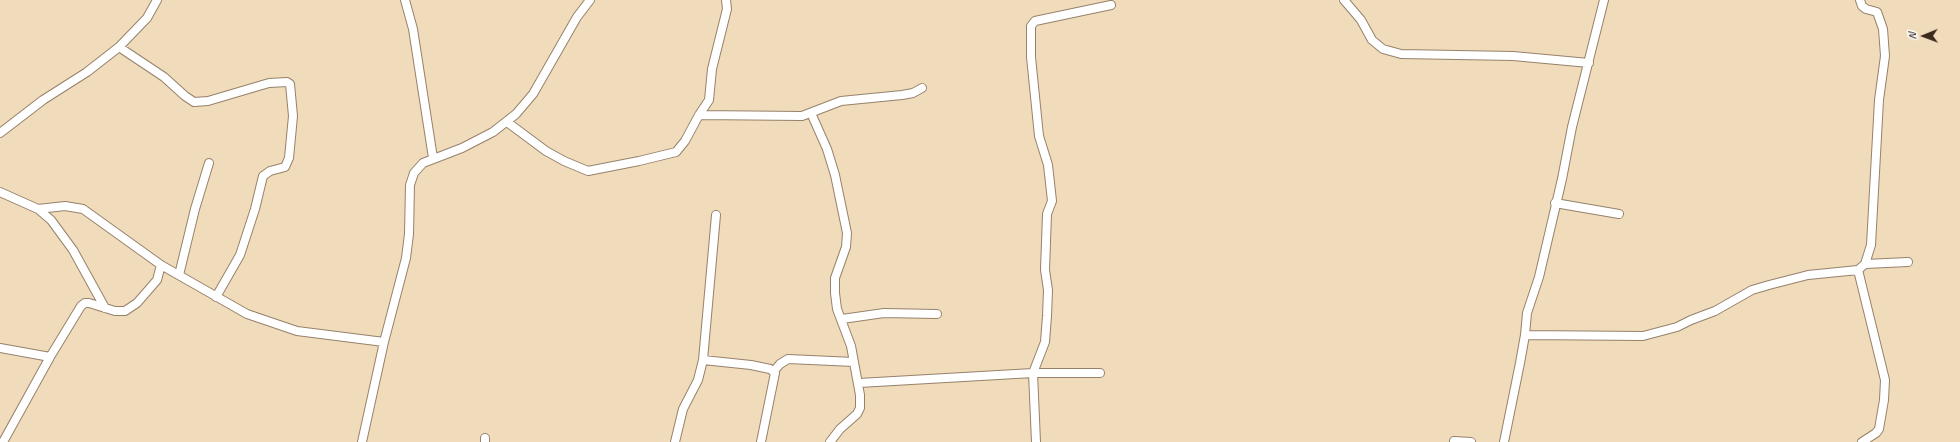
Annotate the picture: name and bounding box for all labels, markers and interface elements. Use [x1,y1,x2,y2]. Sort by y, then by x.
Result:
north arrow [1904,16,1944,56]
text: N [1905,33,1919,40]

